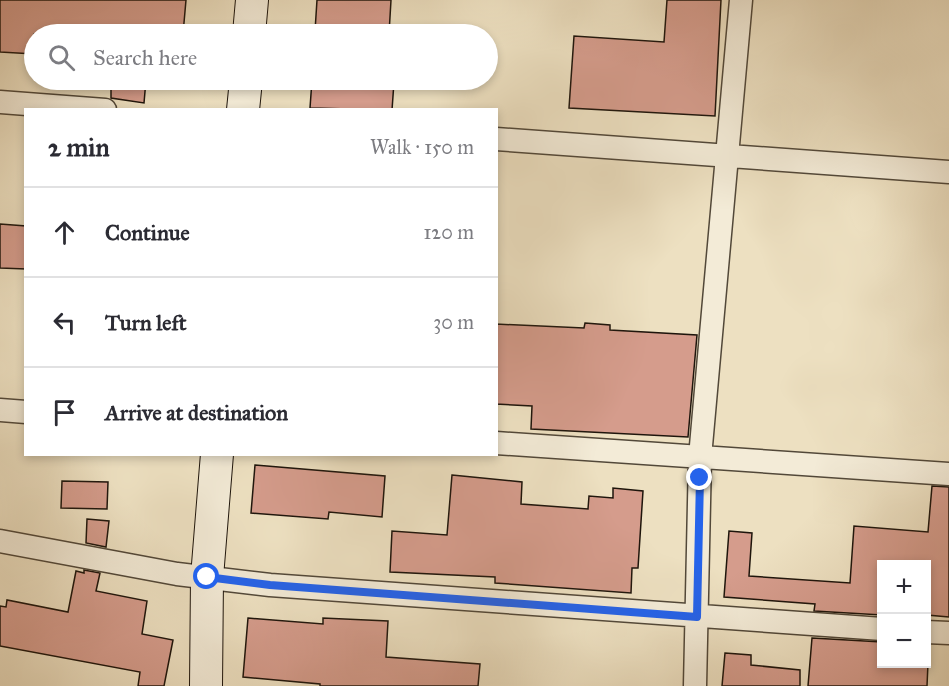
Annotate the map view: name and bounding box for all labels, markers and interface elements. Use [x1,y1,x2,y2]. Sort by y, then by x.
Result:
search box [24,24,498,90]
icon: search [45,41,78,74]
text: Search here [93,44,197,71]
text: 2 min [48,131,109,163]
text: Walk · 150 m [370,135,474,159]
icon: ahead [48,216,81,249]
text: Continue [105,219,190,246]
text: 120 m [423,220,474,244]
icon: left [48,306,81,339]
text: Turn left [105,309,187,336]
text: 30 m [433,310,474,334]
icon: arrive [48,396,81,429]
text: Arrive at destination [105,399,288,426]
route end [686,464,712,490]
map controls [877,560,931,668]
button: + [877,560,931,614]
route start [193,563,219,589]
button: − [877,614,931,668]

